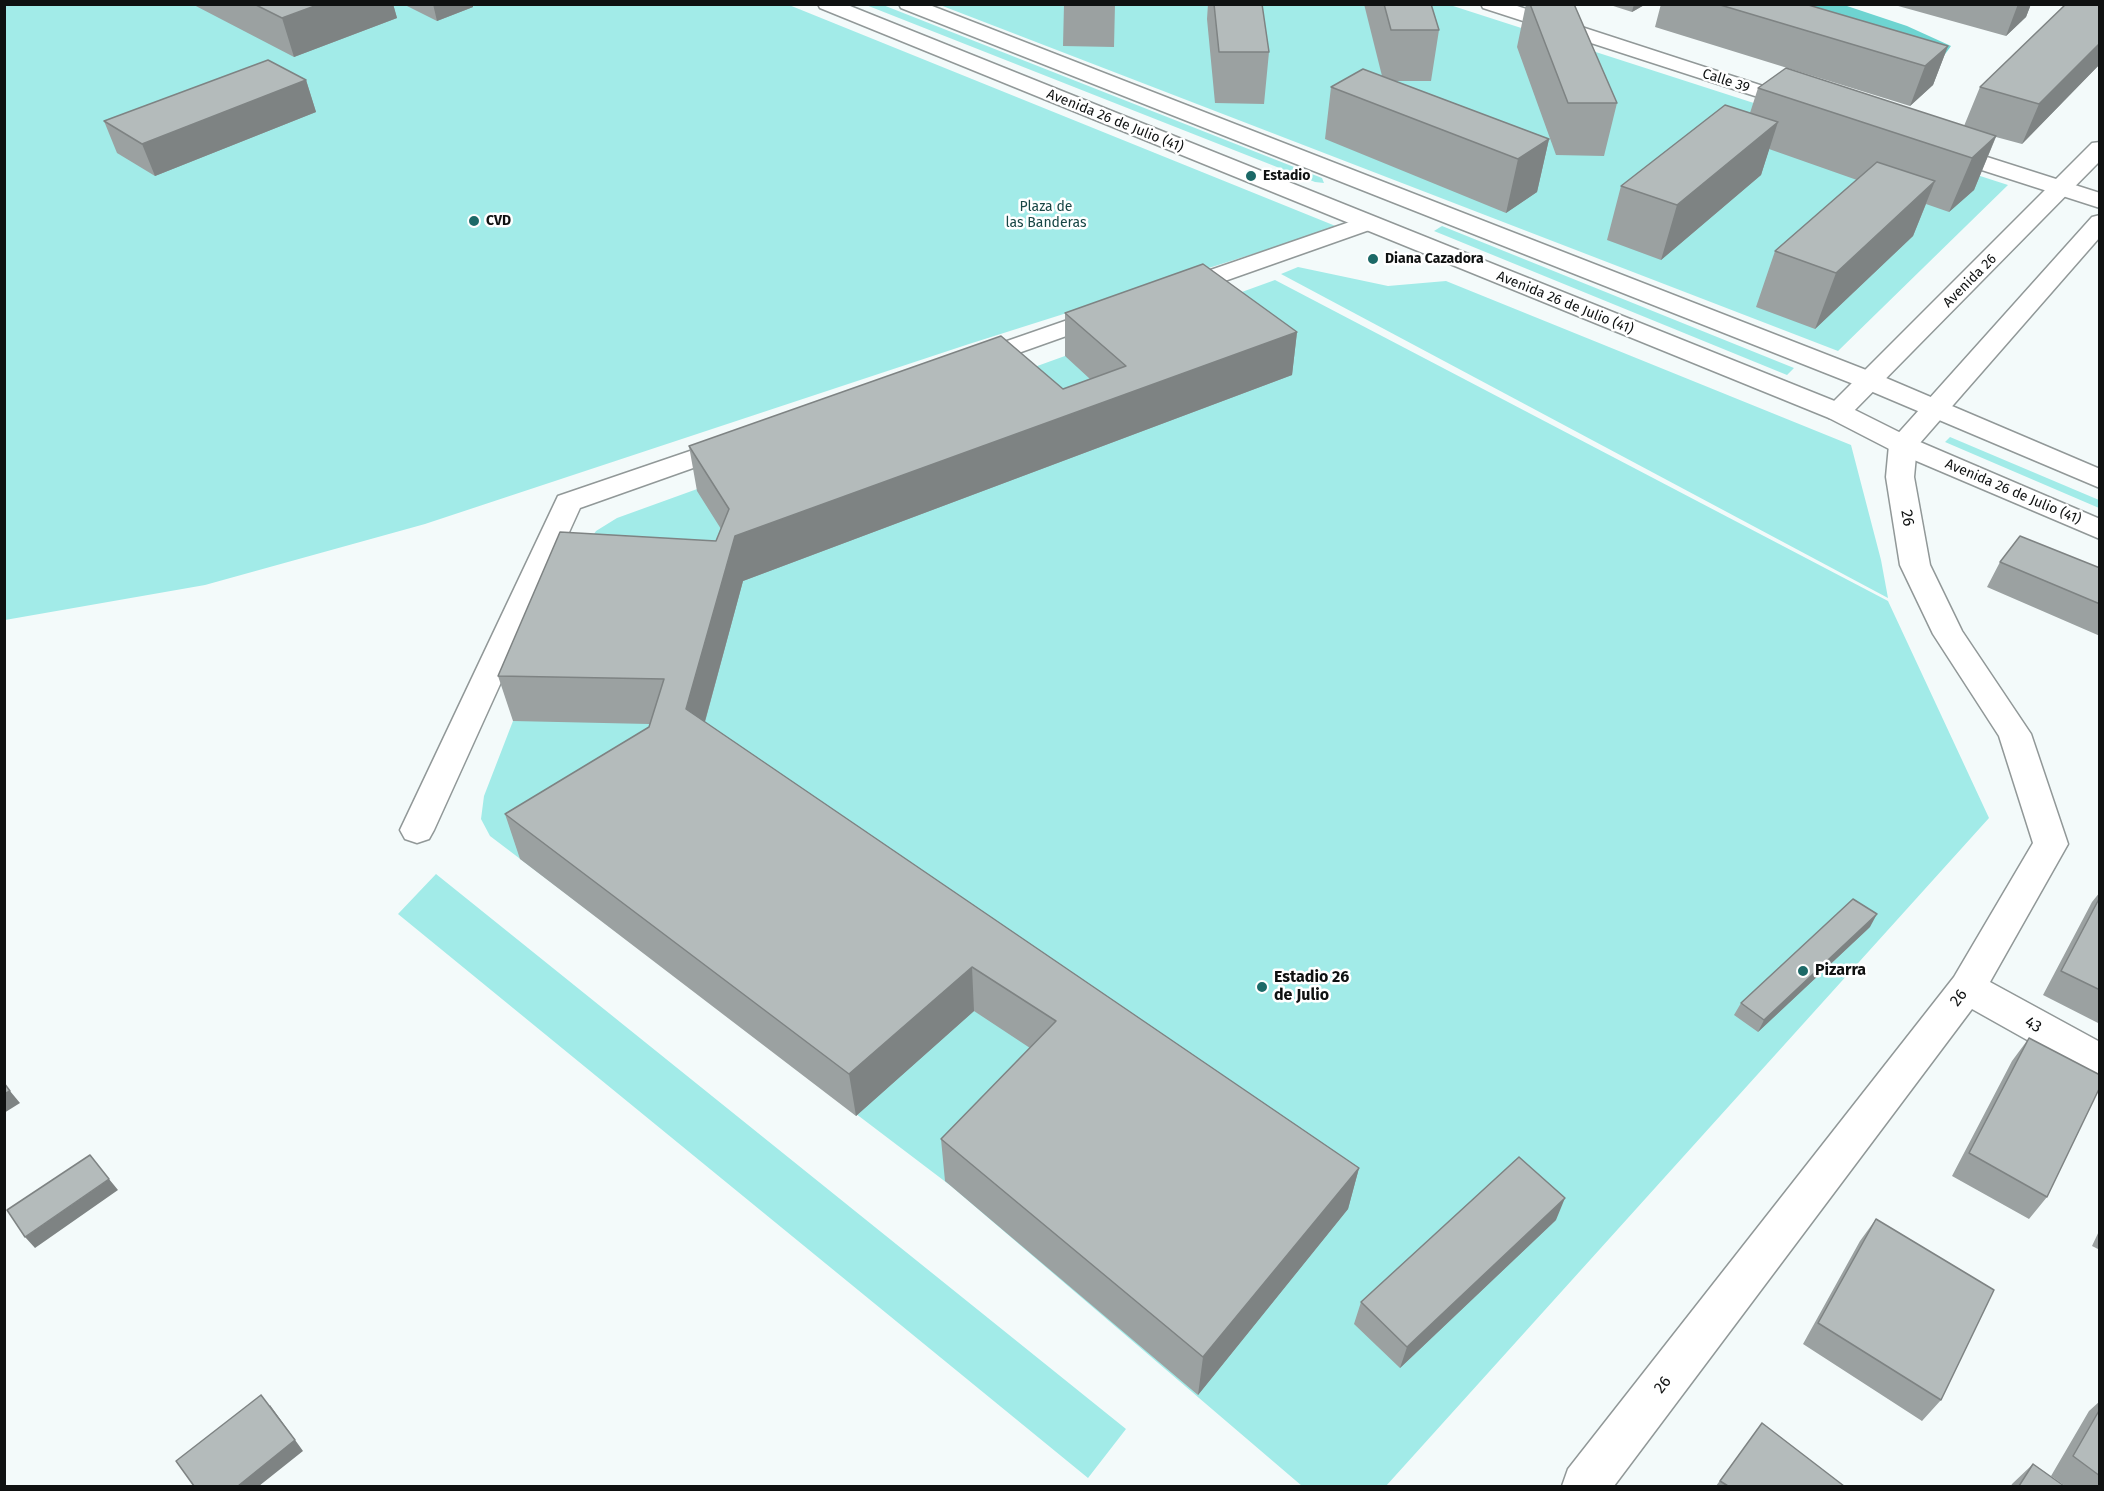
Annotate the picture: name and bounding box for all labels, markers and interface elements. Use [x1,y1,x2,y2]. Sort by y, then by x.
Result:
street label: Calle 39 [1700,65,1752,97]
street label: Avenida 26 de Julio (41) [1044,86,1186,156]
place label: Estadio [1263,168,1310,184]
marker: Estadio [1244,169,1258,183]
park label: Plaza de las Banderas [1005,199,1087,232]
place label: CVD [486,213,511,229]
marker: CVD [467,214,481,228]
place label: Diana Cazadora [1385,251,1484,267]
street label: Avenida 26 [1940,251,2000,311]
marker: Diana Cazadora [1366,252,1380,266]
street label: Avenida 26 de Julio (41) [1494,268,1636,338]
street label: Avenida 26 de Julio (41) [1942,456,2084,528]
street label: 26 [1896,508,1918,528]
place label: Pizarra [1815,961,1866,981]
marker: Pizarra [1796,964,1810,978]
place label: Estadio 26 de Julio [1274,968,1349,1006]
marker: Estadio 26 de Julio [1255,980,1269,994]
street label: 26 [1946,986,1972,1010]
street label: 43 [2021,1013,2045,1037]
street label: 26 [1650,1373,1676,1397]

